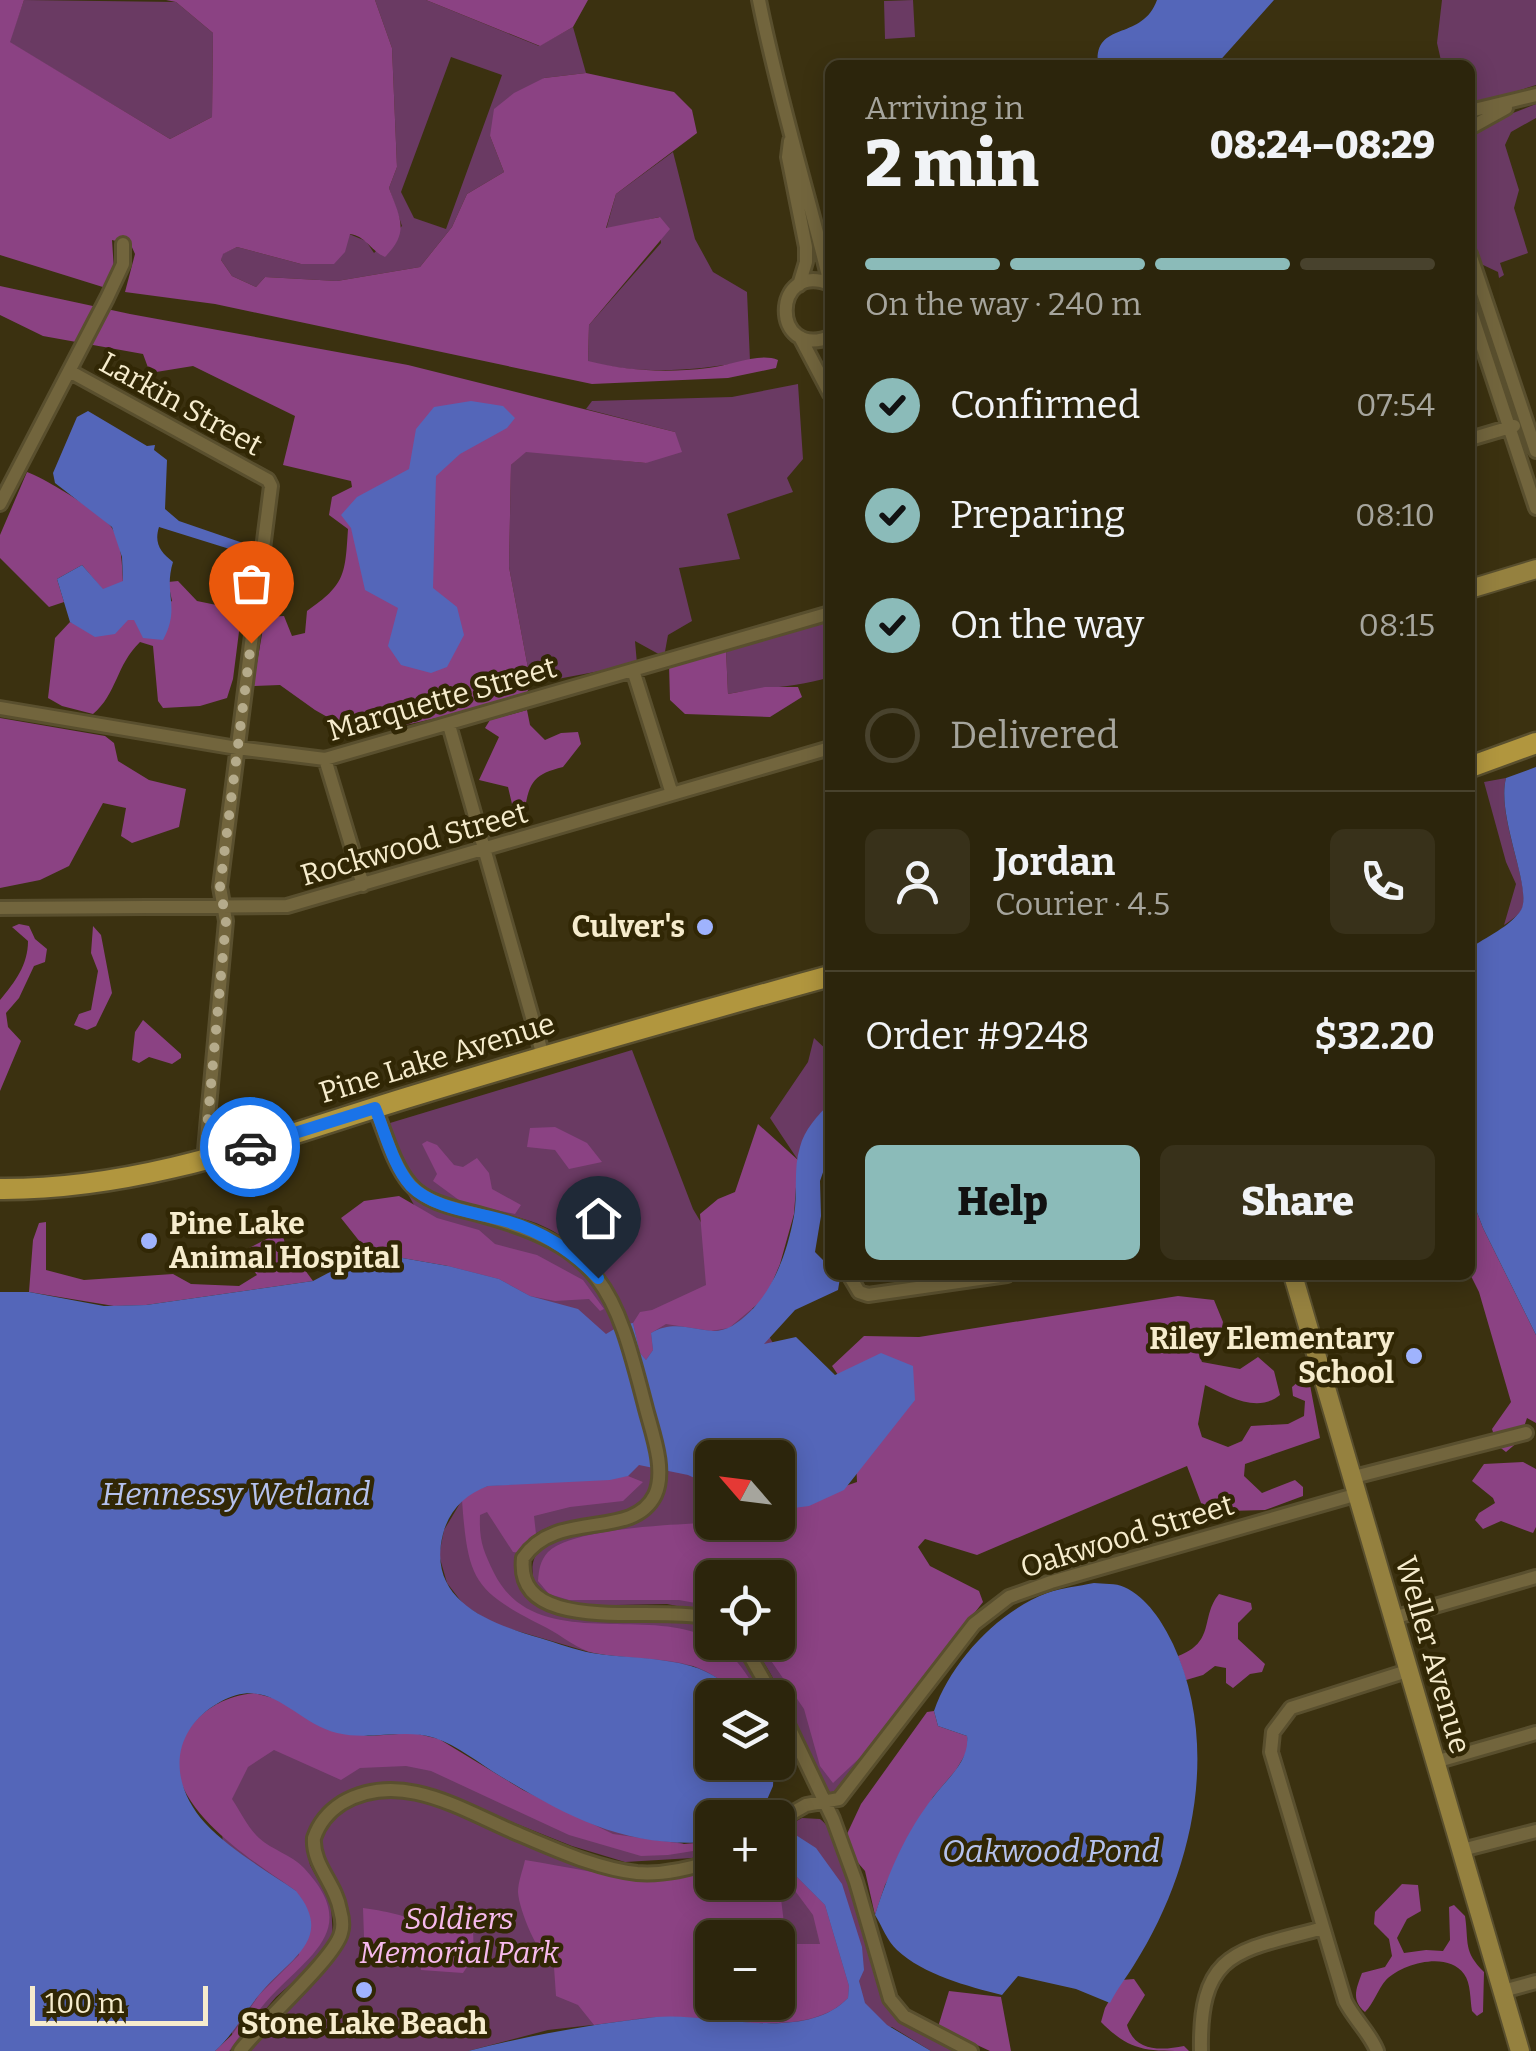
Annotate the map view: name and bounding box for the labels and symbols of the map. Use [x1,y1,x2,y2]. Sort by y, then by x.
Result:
street label: Larkin Street [93,345,269,464]
pin [209,541,294,644]
street label: Marquette Street [324,649,561,749]
street label: Rockwood Street [296,794,532,894]
place label: Culver's [572,909,685,945]
marker: Culver's [694,916,716,938]
street label: Pine Lake Avenue [315,1005,559,1111]
courier [200,1097,300,1197]
pin [556,1176,641,1279]
place label: Pine Lake Animal Hospital [169,1206,400,1276]
marker: Pine Lake Animal Hospital [138,1230,160,1252]
place label: Riley Elementary School [1149,1321,1394,1391]
marker: Riley Elementary School [1403,1345,1425,1367]
north arrow [695,1440,795,1540]
water label: Hennessy Wetland [101,1475,371,1513]
street label: Oakwood Street [1016,1486,1238,1586]
street label: Weller Avenue [1388,1552,1478,1758]
water label: Oakwood Pond [942,1832,1160,1870]
park label: Soldiers Memorial Park [359,1901,559,1971]
marker: Stone Lake Beach [353,1979,375,2001]
scale bar [30,1981,208,2026]
place label: Stone Lake Beach [241,2006,487,2042]

